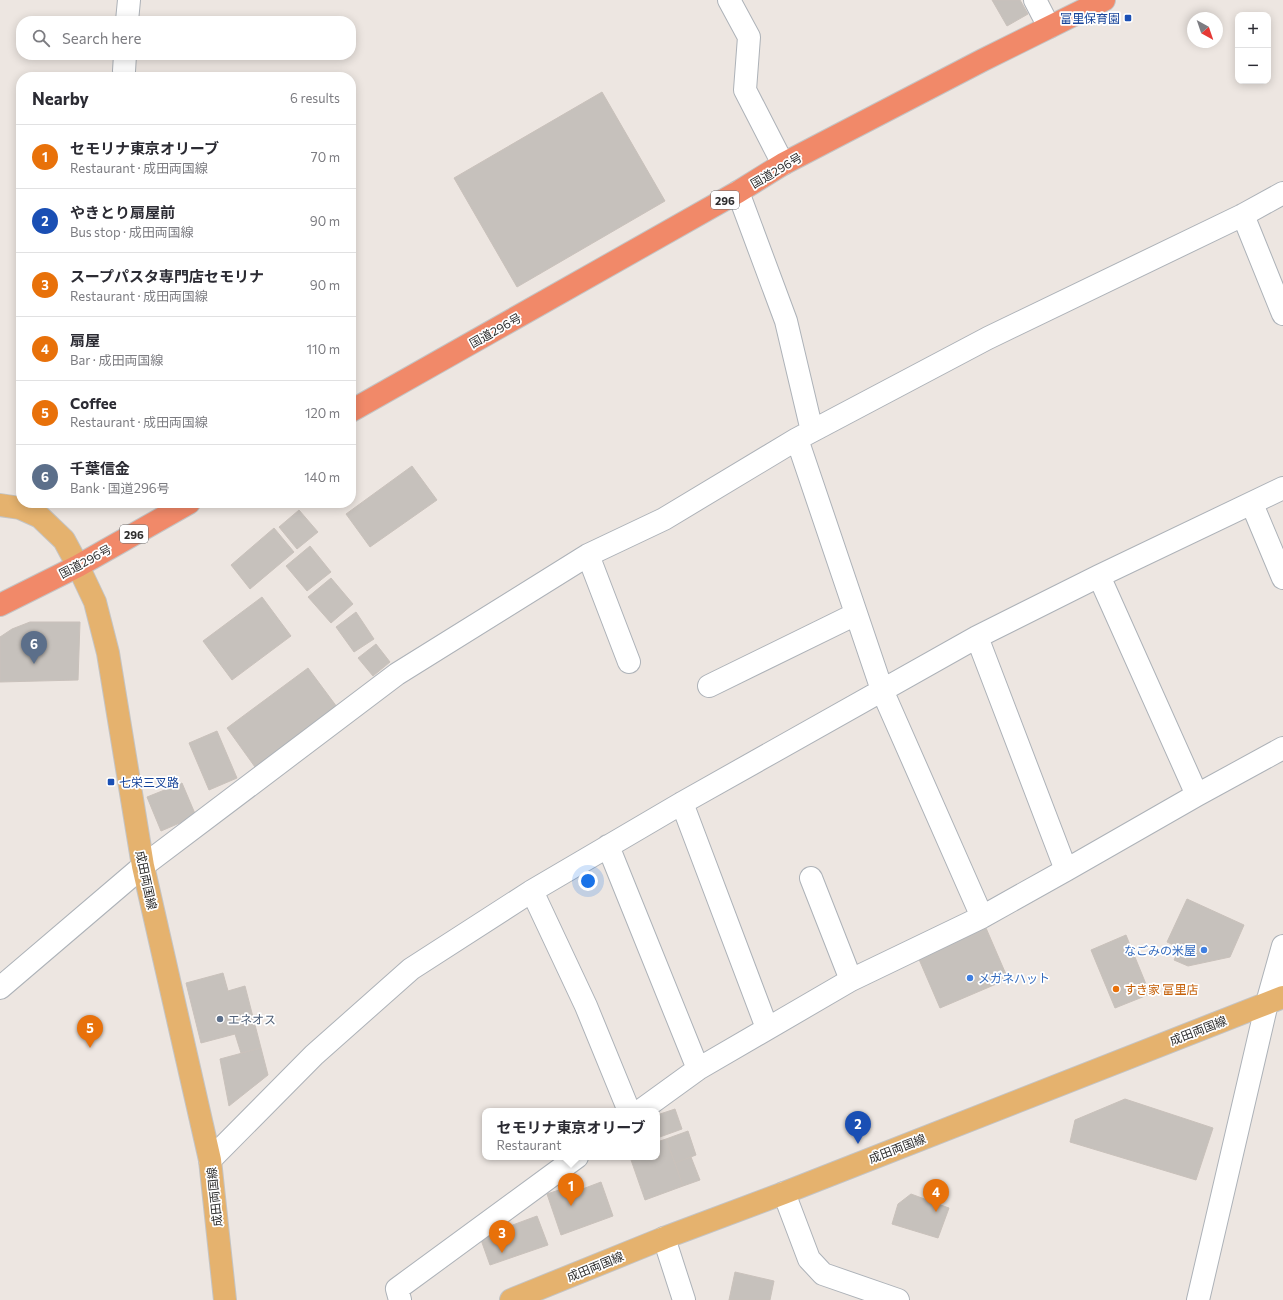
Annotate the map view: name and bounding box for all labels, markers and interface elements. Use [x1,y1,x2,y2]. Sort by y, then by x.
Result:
place label: 富里保育園 [1060,11,1120,25]
north arrow [1187,12,1223,48]
map controls [1235,12,1271,84]
button: + [1235,12,1271,48]
marker: 富里保育園 [1123,13,1133,23]
search box [16,16,356,60]
icon: search [30,27,52,49]
text: Search here [62,29,141,47]
button: − [1235,48,1271,84]
text: Nearby [32,88,89,109]
text: 6 results [290,90,340,106]
text: セモリナ東京オリーブ [70,139,219,157]
text: 1 [42,149,48,165]
text: 70 m [311,149,340,165]
street label: 国道296号 [748,150,804,190]
text: Restaurant · 成田両国線 [70,160,208,176]
road number: 296 [711,191,739,209]
text: やきとり扇屋前 [70,203,175,221]
text: 2 [41,213,49,229]
text: 90 m [310,213,340,229]
text: Bus stop · 成田両国線 [70,224,194,240]
text: スープパスタ専門店セモリナ [70,267,264,285]
text: 3 [41,277,49,293]
text: 90 m [310,277,340,293]
text: Restaurant · 成田両国線 [70,288,208,304]
street label: 国道296号 [467,310,523,350]
text: 扇屋 [70,331,100,349]
text: 4 [41,341,49,357]
text: 110 m [307,341,340,357]
text: Bar · 成田両国線 [70,352,163,368]
text: Coffee [70,394,117,412]
text: 5 [41,405,49,421]
text: 120 m [305,405,340,421]
text: Restaurant · 成田両国線 [70,414,208,430]
text: 千葉信金 [70,459,130,477]
text: 6 [41,469,49,485]
text: 140 m [304,469,340,485]
text: Bank · 国道296号 [70,480,170,496]
road number: 296 [120,525,148,543]
street label: 国道296号 [56,541,114,581]
pin: 6 [21,631,47,664]
place label: 七栄三叉路 [119,775,179,789]
marker: 七栄三叉路 [106,777,116,787]
street label: 成田両国線 [134,849,160,911]
your location [578,871,598,891]
place label: なごみの米屋 [1124,943,1196,957]
marker: なごみの米屋 [1199,945,1209,955]
place label: メガネハット [978,971,1050,985]
marker: メガネハット [965,973,975,983]
place label: すき家 富里店 [1124,982,1198,996]
marker: すき家 富里店 [1111,984,1121,994]
place label: エネオス [228,1012,276,1026]
street label: 成田両国線 [1167,1013,1229,1047]
marker: エネオス [215,1014,225,1024]
pin: 5 [77,1015,103,1048]
popup [482,1108,660,1160]
pin: 2 [845,1111,871,1144]
text: セモリナ東京オリーブ [496,1118,646,1136]
street label: 成田両国線 [866,1131,928,1165]
text: Restaurant [496,1137,562,1153]
street label: 成田両国線 [204,1166,224,1228]
pin: 1 [558,1173,584,1206]
pin: 4 [923,1179,949,1212]
pin: 3 [489,1220,515,1253]
street label: 成田両国線 [565,1248,625,1284]

